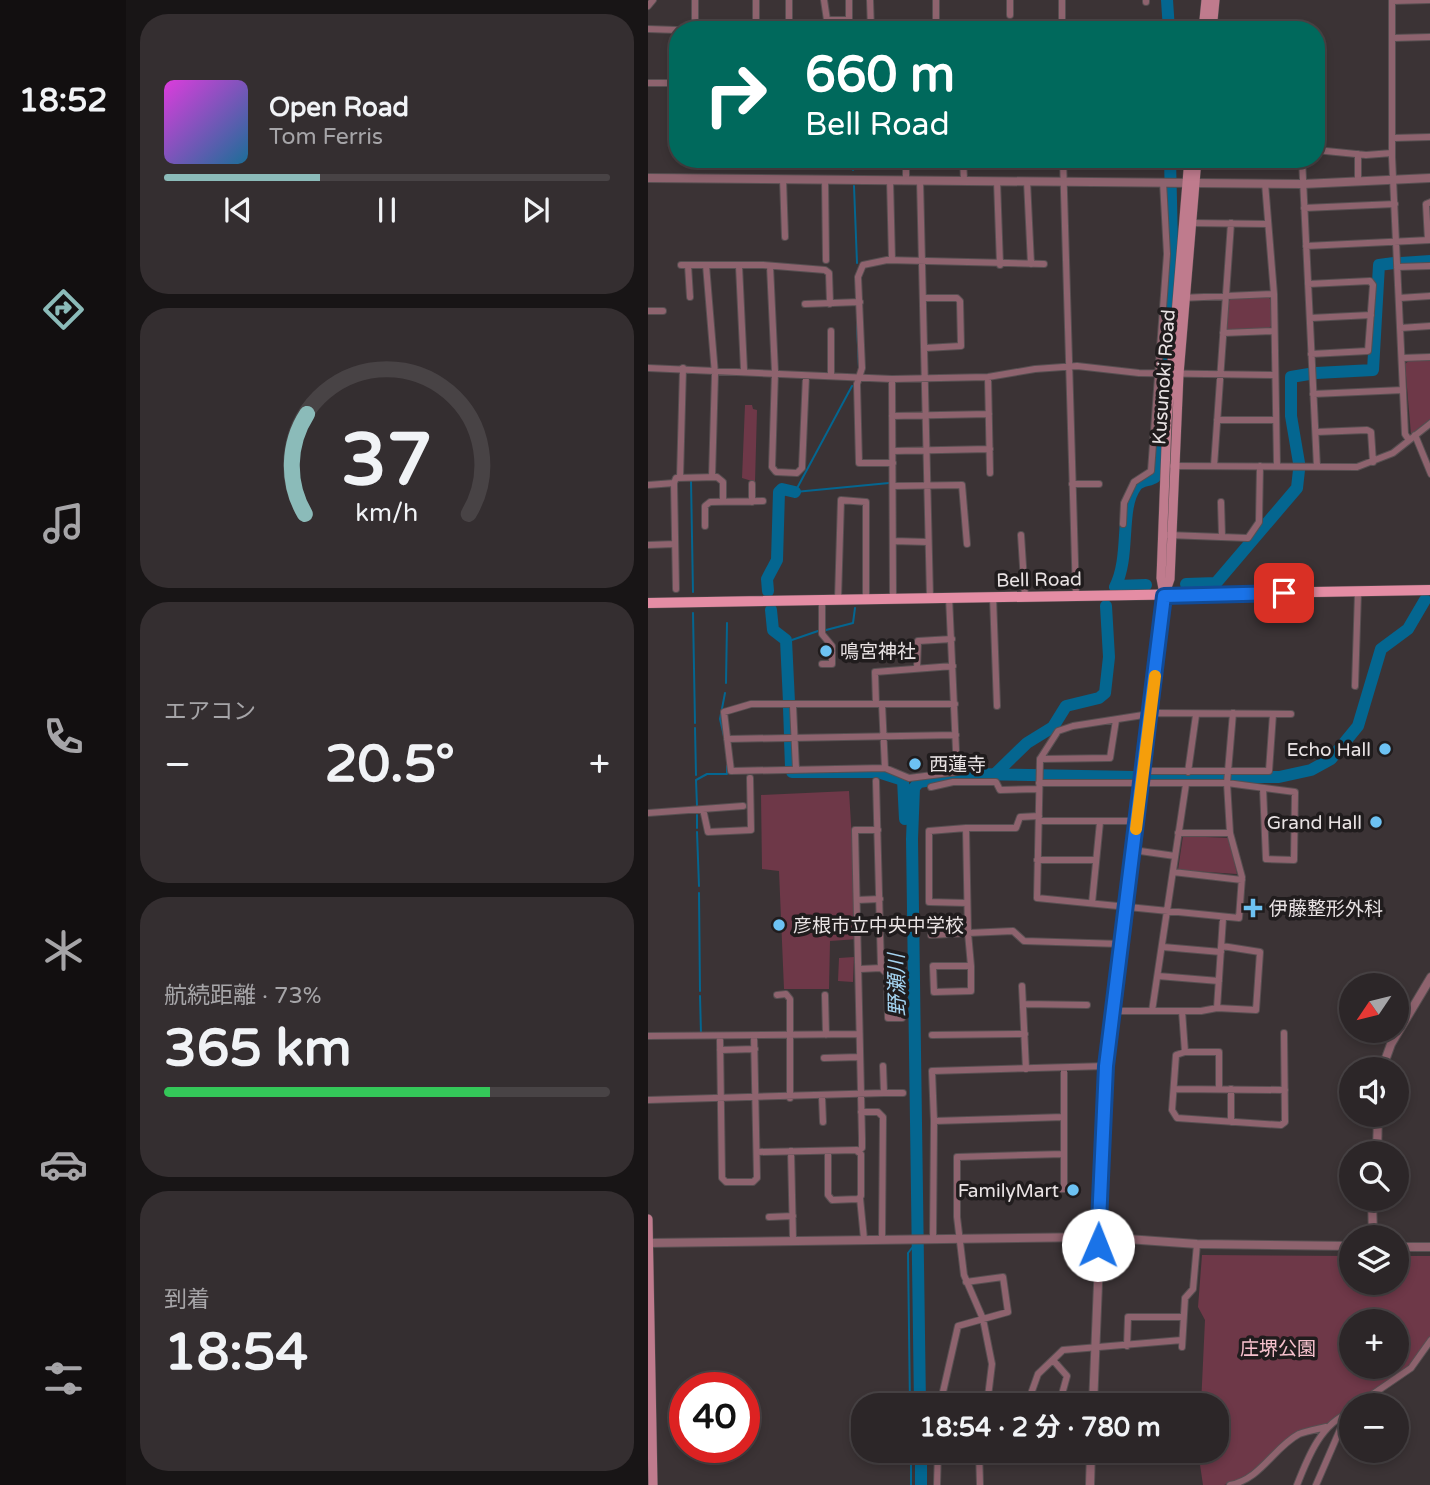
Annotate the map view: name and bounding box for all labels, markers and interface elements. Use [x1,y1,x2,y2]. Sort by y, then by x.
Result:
text: 660 m [805,46,955,105]
icon: right [690,49,781,140]
text: 18:52 [19,82,107,120]
text: Open Road [269,92,409,123]
text: Bell Road [805,106,950,144]
text: Tom Ferris [269,123,383,151]
icon: previous [219,191,257,229]
icon: pause [368,191,406,229]
icon: next [517,191,555,229]
icon: directions [39,285,88,334]
street label: Kusunoki Road [1148,309,1180,446]
text: 37 [341,418,433,506]
text: km/h [356,498,418,528]
icon: music [39,499,88,548]
pin [1254,563,1314,623]
street label: Bell Road [996,568,1082,592]
icon: arrive [1265,574,1303,612]
place label: 鳴宮神社 [840,641,916,663]
marker: 鳴宮神社 [818,643,834,659]
text: エアコン [164,698,256,726]
icon: phone [39,712,88,761]
text: 20.5° [325,733,455,796]
place label: Echo Hall [1286,739,1371,761]
marker: Echo Hall [1377,741,1393,757]
text: − [164,742,191,788]
text: + [589,742,610,788]
place label: 西蓮寺 [929,754,986,776]
marker: 西蓮寺 [907,756,923,772]
place label: Grand Hall [1267,812,1362,834]
marker: Grand Hall [1368,814,1384,830]
marker: 伊藤整形外科 [1243,898,1263,918]
place label: 伊藤整形外科 [1269,898,1383,920]
place label: 彦根市立中央中学校 [793,915,964,937]
marker: 彦根市立中央中学校 [771,917,787,933]
icon: climate [39,926,88,975]
water label: 野瀬川 [884,951,911,1017]
north arrow [1339,973,1409,1043]
map controls [1339,973,1409,1463]
text: 航続距離 · 73% [164,982,322,1010]
text: 365 km [164,1017,352,1080]
button: sound [1339,1057,1409,1127]
icon: car [39,1140,88,1189]
button: search [1339,1141,1409,1211]
place label: FamilyMart [958,1180,1059,1202]
marker: FamilyMart [1065,1182,1081,1198]
position arrow [1061,1208,1135,1282]
button: layers [1339,1225,1409,1295]
text: 到着 [164,1286,210,1314]
button: + [1339,1309,1409,1379]
text: 18:54 [164,1321,308,1384]
park label: 庄堺公園 [1240,1338,1316,1360]
icon: filters [39,1354,88,1403]
speed limit sign: 40 [669,1372,760,1463]
button: − [1339,1393,1409,1463]
text: 18:54 · 2 分 · 780 m [919,1412,1161,1443]

